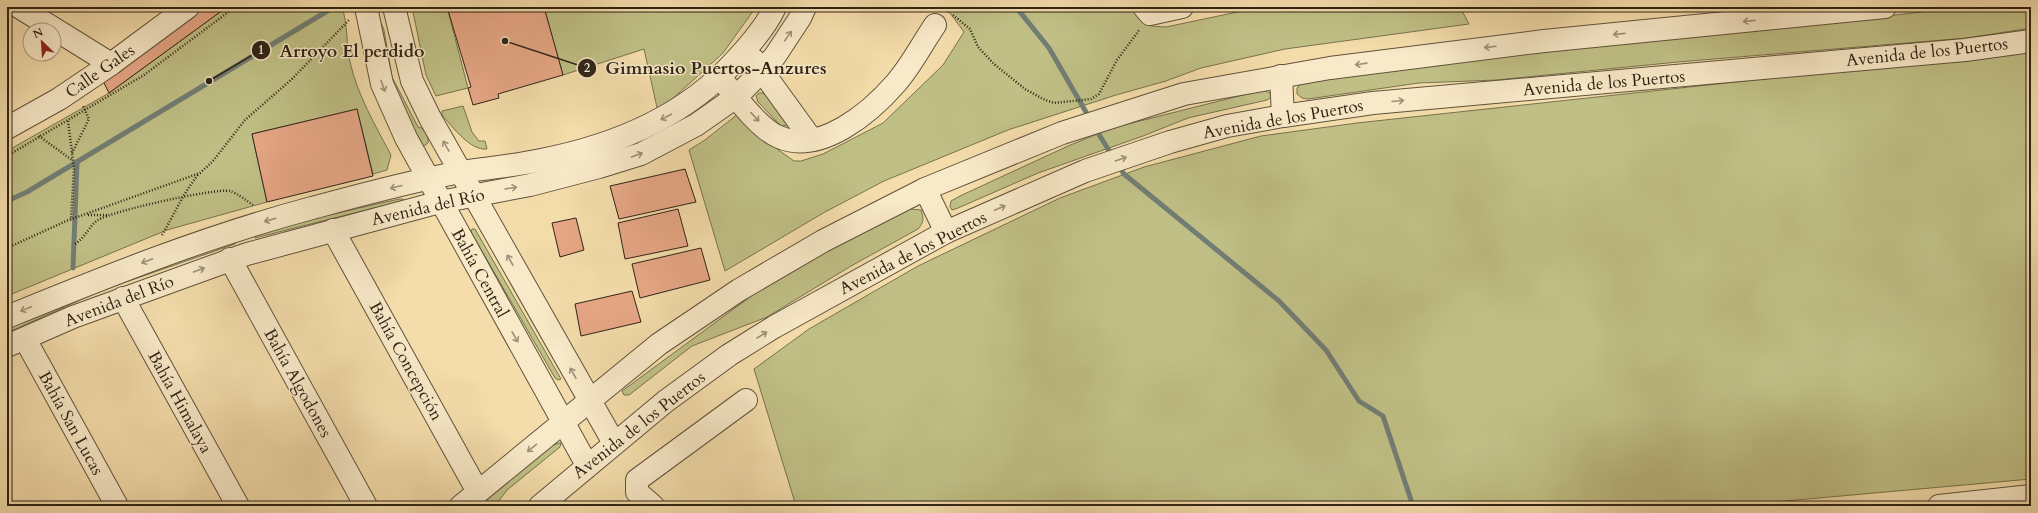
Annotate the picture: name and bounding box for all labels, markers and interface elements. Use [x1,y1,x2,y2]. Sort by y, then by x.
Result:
one-way arrow [1743,17,1756,25]
north arrow [22,22,62,62]
text: N [30,24,46,42]
one-way arrow [785,30,793,42]
one-way arrow [1613,30,1626,37]
street label: Avenida de los Puertos [1845,32,2009,72]
callout: Arroyo El perdido [251,35,432,65]
street label: Calle Gales [61,39,140,103]
text: Arroyo El perdido [280,39,424,64]
text: 1 [258,42,264,58]
one-way arrow [1484,44,1497,51]
callout: Gimnasio Puertos-Anzures [577,53,835,83]
text: Gimnasio Puertos-Anzures [605,56,827,81]
text: 2 [584,60,590,76]
one-way arrow [1355,60,1368,68]
street label: Avenida de los Puertos [1522,64,1686,102]
one-way arrow [380,80,388,92]
street label: Avenida de los Puertos [1201,94,1365,144]
one-way arrow [1391,98,1404,105]
one-way arrow [750,112,760,122]
one-way arrow [660,113,672,121]
one-way arrow [442,140,450,152]
one-way arrow [630,150,642,158]
one-way arrow [1114,155,1127,162]
street label: Avenida del Río [369,183,487,231]
one-way arrow [389,184,402,191]
one-way arrow [505,184,518,192]
one-way arrow [994,204,1006,211]
street label: Avenida de los Puertos [835,206,991,300]
one-way arrow [264,217,277,224]
street label: Bahía Central [446,224,514,322]
one-way arrow [505,254,513,266]
one-way arrow [141,258,153,266]
one-way arrow [193,266,205,274]
street label: Avenida del Río [61,270,177,332]
street label: Bahía Concepción [364,297,448,425]
one-way arrow [20,306,32,314]
street label: Bahía Algodones [259,324,338,442]
one-way arrow [756,330,768,338]
one-way arrow [512,331,519,343]
street label: Bahía Himalaya [142,347,218,458]
street label: Avenida de los Puertos [568,366,710,484]
street label: Bahía San Lucas [33,367,109,479]
one-way arrow [569,367,577,379]
one-way arrow [527,444,538,453]

